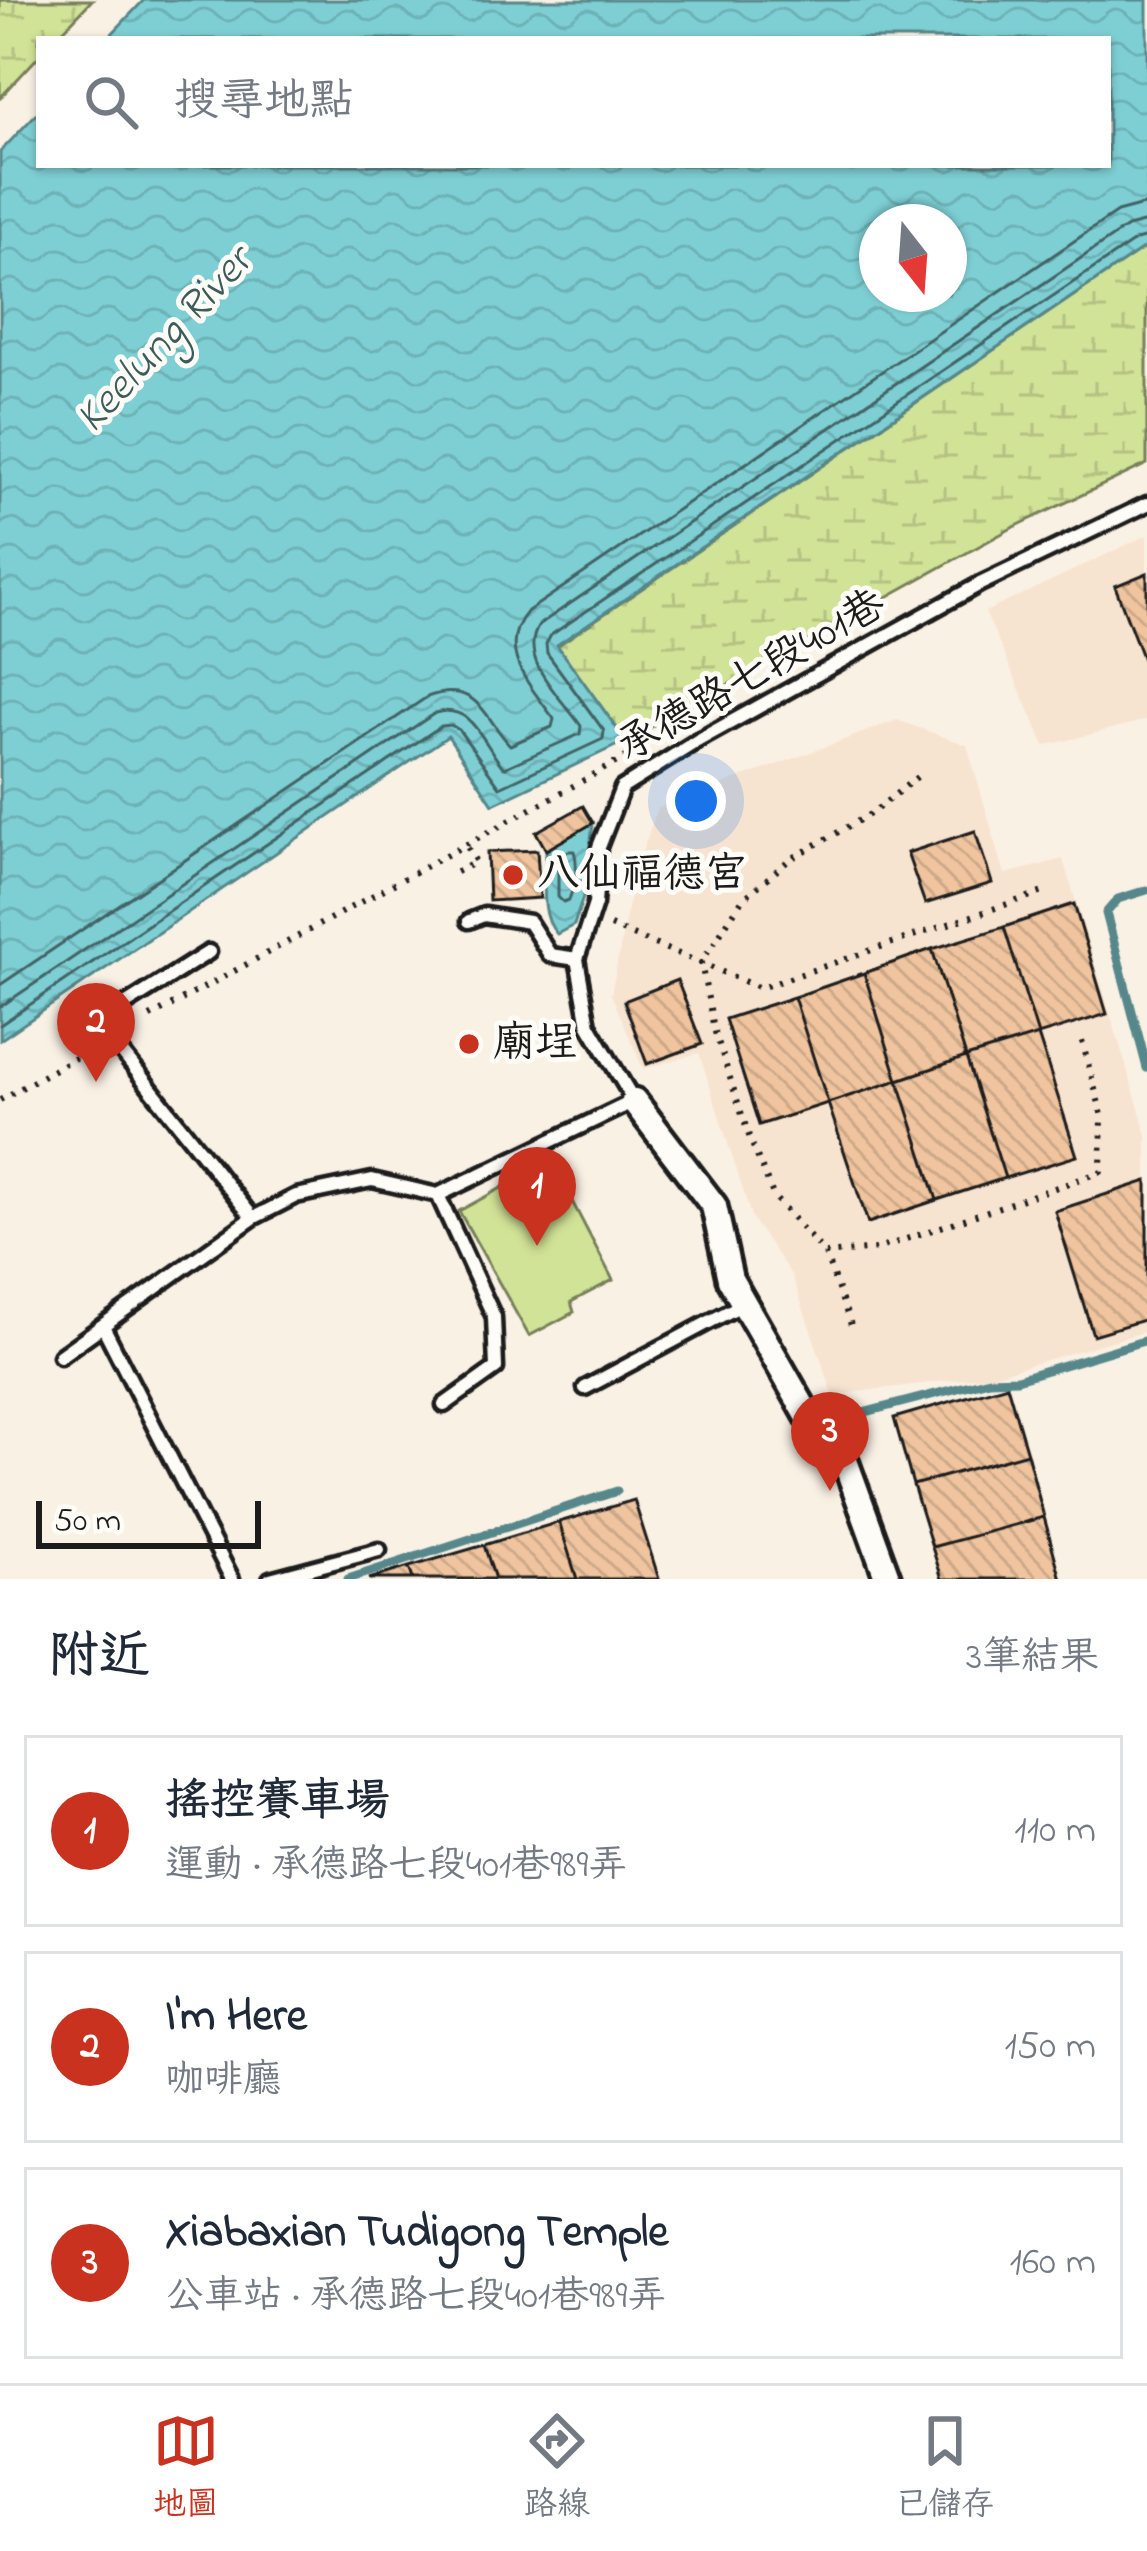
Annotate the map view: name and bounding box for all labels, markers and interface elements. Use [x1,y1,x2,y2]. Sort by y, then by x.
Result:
search box [36,36,1111,168]
icon: search [78,69,144,135]
text: 搜尋地點 [174,70,354,136]
north arrow [859,204,967,312]
water label: Keelung River [61,229,273,449]
street label: 承德路七段401巷 [606,575,898,779]
your location [666,771,726,831]
place label: 八仙福德宮 [537,845,747,906]
marker: 八仙福德宮 [500,862,526,888]
pin: 2 [57,983,135,1082]
place label: 廟埕 [493,1014,577,1075]
marker: 廟埕 [456,1031,482,1057]
pin: 1 [498,1147,576,1246]
pin: 3 [791,1392,869,1491]
scale bar [36,1495,261,1548]
text: 50 m [54,1498,121,1546]
text: 附近 [48,1621,150,1696]
text: 3筆結果 [966,1630,1099,1687]
text: 搖控賽車場 [165,1770,390,1836]
text: 1 [84,1803,96,1860]
text: 110 m [1014,1803,1096,1860]
text: 運動 · 承德路七段401巷989弄 [165,1838,627,1895]
text: I'm Here [165,1985,307,2051]
text: 2 [80,2019,100,2076]
text: 150 m [1004,2019,1096,2076]
text: 咖啡廳 [165,2053,282,2110]
text: Xiabaxian Tudigong Temple [165,2201,669,2267]
text: 3 [82,2235,98,2292]
text: 160 m [1010,2235,1096,2292]
text: 公車站 · 承德路七段401巷989弄 [165,2269,666,2326]
tab: 地圖 [153,2408,219,2530]
tab: 路線 [524,2408,590,2530]
tab: 已儲存 [895,2408,994,2530]

